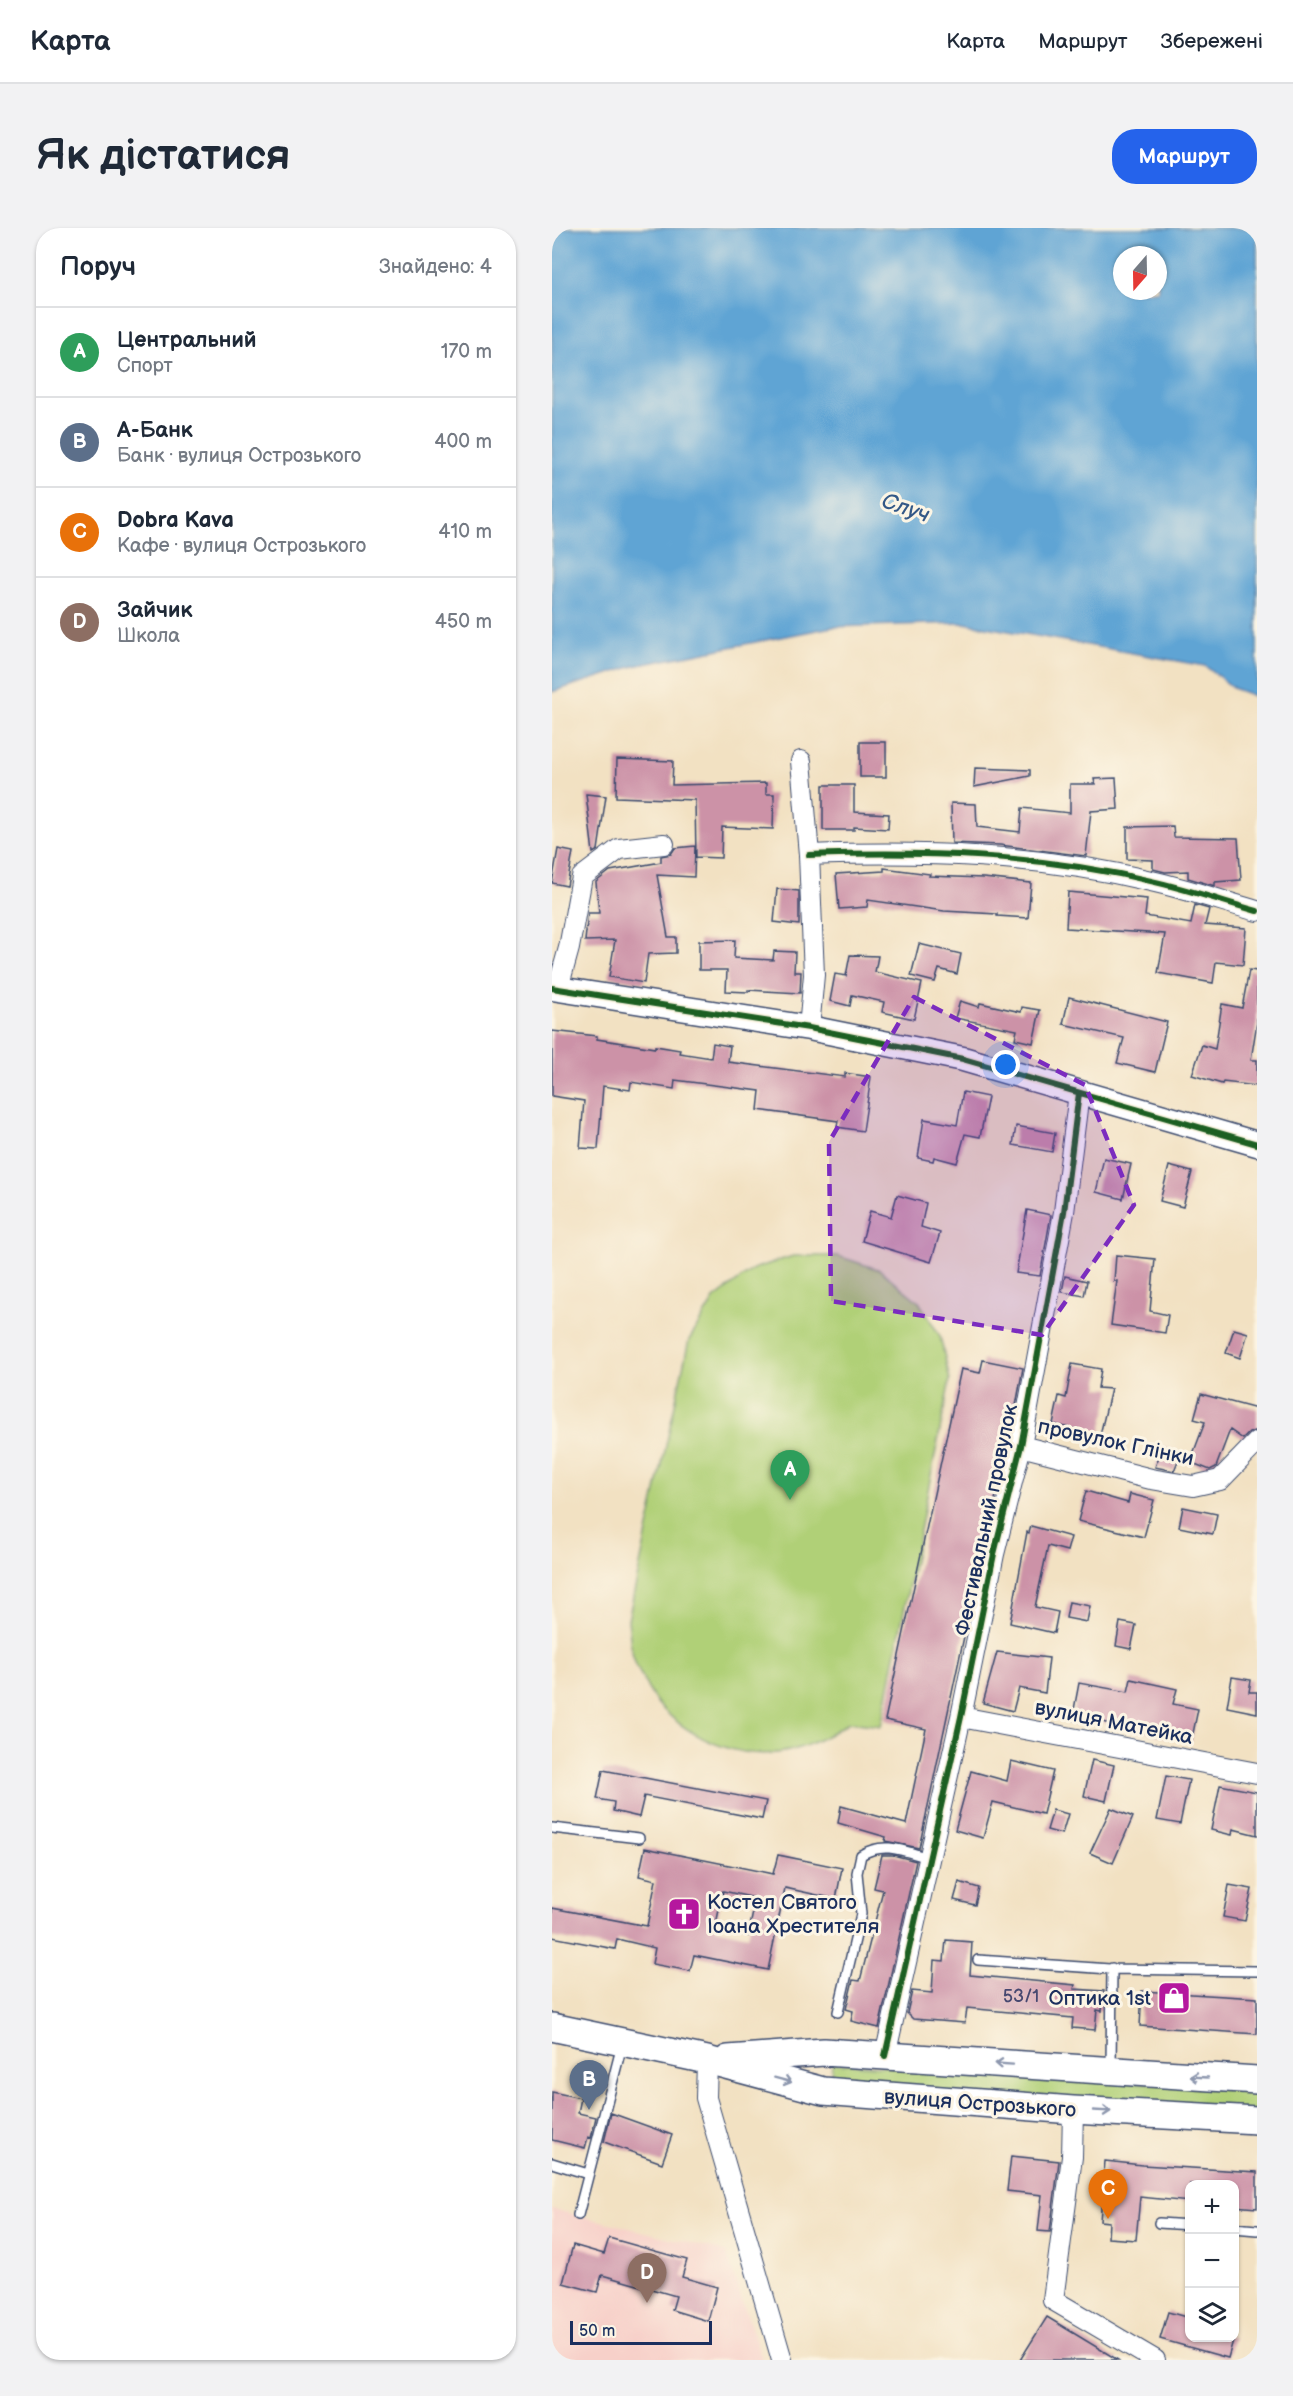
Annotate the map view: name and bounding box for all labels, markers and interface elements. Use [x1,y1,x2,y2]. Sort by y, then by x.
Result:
text: Карта [30,25,110,58]
text: Карта [946,29,1005,54]
text: Маршрут [1038,29,1128,54]
text: Збережені [1161,29,1263,54]
button: Маршрут [1112,129,1257,184]
text: Як дістатися [36,131,290,182]
north arrow [1113,246,1167,300]
text: Поруч [60,252,136,283]
text: Знайдено: 4 [379,255,492,279]
text: Центральний [117,327,257,354]
text: A [73,340,86,364]
text: 170 m [441,340,492,364]
text: Спорт [117,354,173,378]
text: А-Банк [117,417,193,444]
text: B [72,430,87,454]
text: 400 m [434,430,492,454]
text: Банк · вулиця Острозького [117,444,361,468]
water label: Случ [878,488,933,529]
text: Dobra Kava [117,507,234,534]
text: C [72,520,87,544]
text: 410 m [438,520,492,544]
text: Кафе · вулиця Острозького [117,534,366,558]
text: Зайчик [117,597,192,624]
text: D [73,610,86,634]
text: 450 m [435,610,492,634]
text: Школа [117,624,180,648]
your location [991,1050,1020,1079]
street label: Фестивальний провулок [950,1402,1023,1638]
street label: провулок Глінки [1036,1414,1196,1471]
pin: A [770,1450,810,1500]
street label: вулиця Матейка [1033,1695,1196,1750]
place label: Костел Святого Іоана Хрестителя [707,1890,879,1939]
church icon: Костел Святого Іоана Хрестителя [666,1896,702,1932]
shop icon: Оптика 1st [1156,1980,1192,2016]
house number: 53/1 [1003,1986,1039,2007]
place label: Оптика 1st [1048,1986,1152,2011]
one-way arrow [995,2059,1014,2070]
pin: B [570,2060,609,2110]
one-way arrow [1189,2071,1209,2082]
one-way arrow [774,2075,793,2087]
street label: вулиця Острозького [883,2084,1077,2123]
one-way arrow [1092,2106,1112,2117]
pin: C [1088,2170,1128,2219]
map controls [1185,2180,1239,2342]
button: + [1185,2180,1239,2234]
button: − [1185,2234,1239,2288]
pin: D [628,2254,667,2303]
button: layers [1185,2288,1239,2342]
scale bar [570,2318,712,2346]
text: 50 m [579,2322,615,2341]

